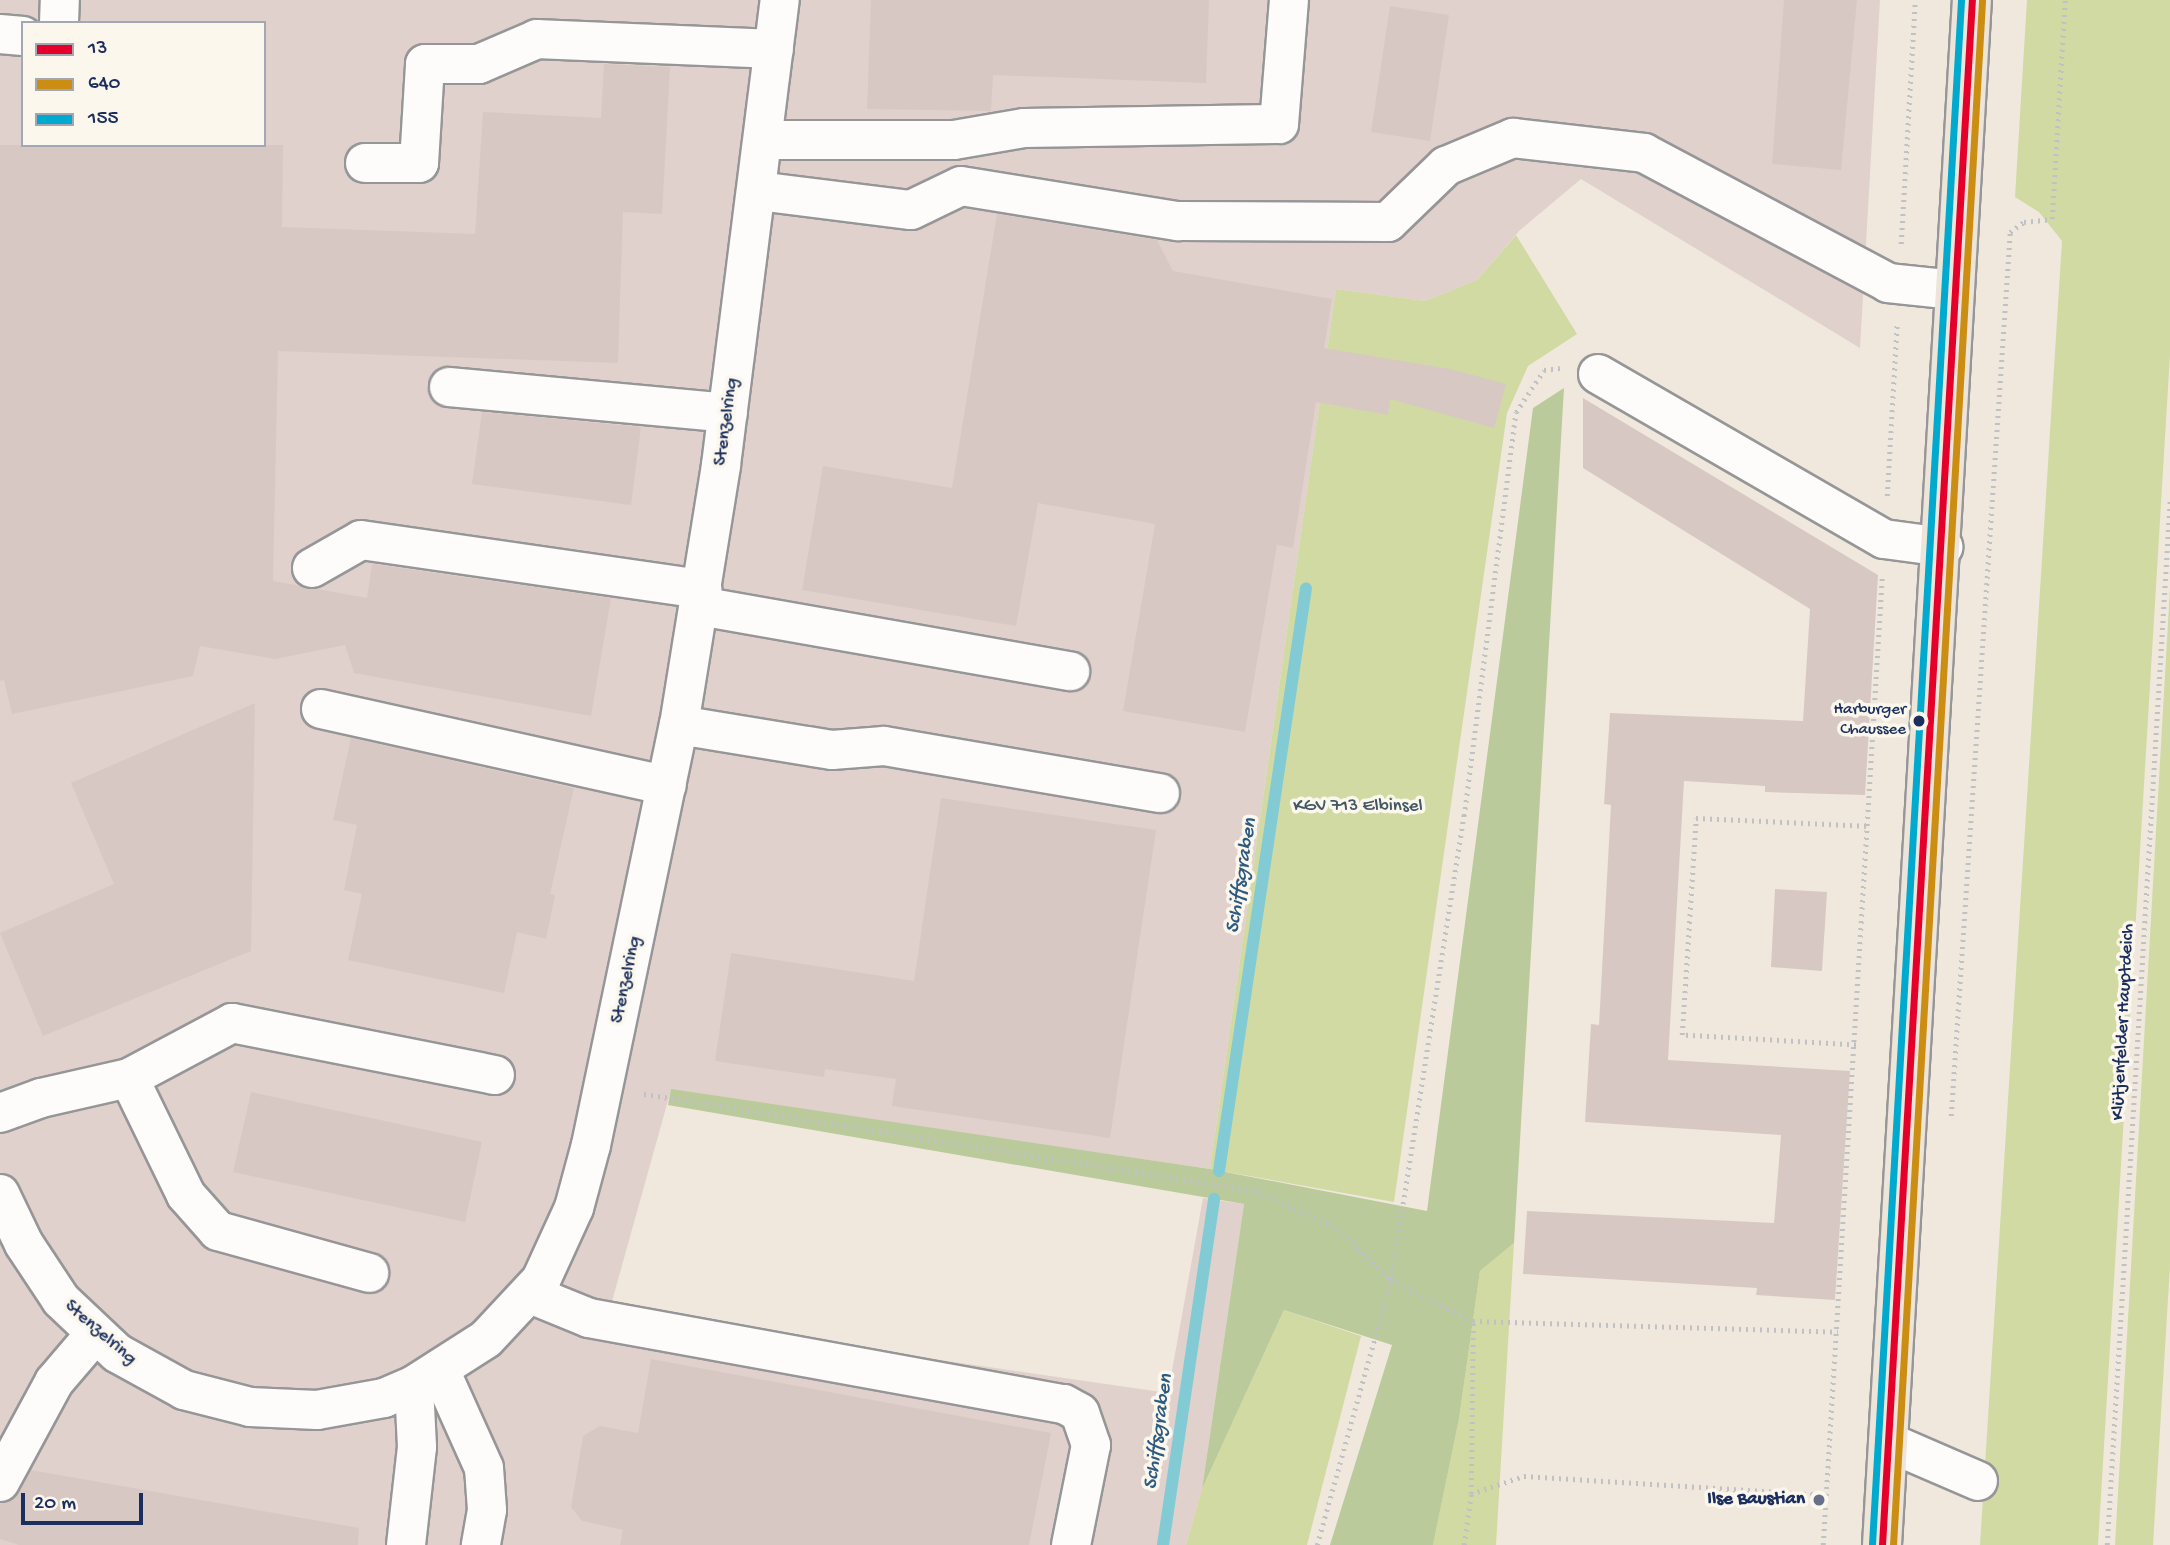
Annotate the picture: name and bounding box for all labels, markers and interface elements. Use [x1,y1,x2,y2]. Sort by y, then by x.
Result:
legend [21,21,266,147]
text: 13 [88,37,107,62]
text: 640 [88,72,121,97]
text: 155 [88,107,119,132]
street label: Stenzelring [710,377,744,467]
place label: Harburger Chaussee [1833,701,1906,741]
marker: Harburger Chaussee [1912,714,1926,728]
park label: KGV 713 Elbinsel [1293,796,1423,818]
water label: Schiffsgraben [1221,817,1265,935]
street label: Klütjenfelder Hauptdeich [2107,923,2141,1121]
street label: Stenzelring [607,934,647,1026]
street label: Stenzelring [59,1295,141,1371]
water label: Schiffsgraben [1139,1373,1181,1491]
scale bar [24,1478,147,1522]
place label: Ilse Baustian [1707,1489,1805,1511]
text: 20 m [34,1492,76,1517]
marker: Ilse Baustian [1811,1492,1827,1508]

